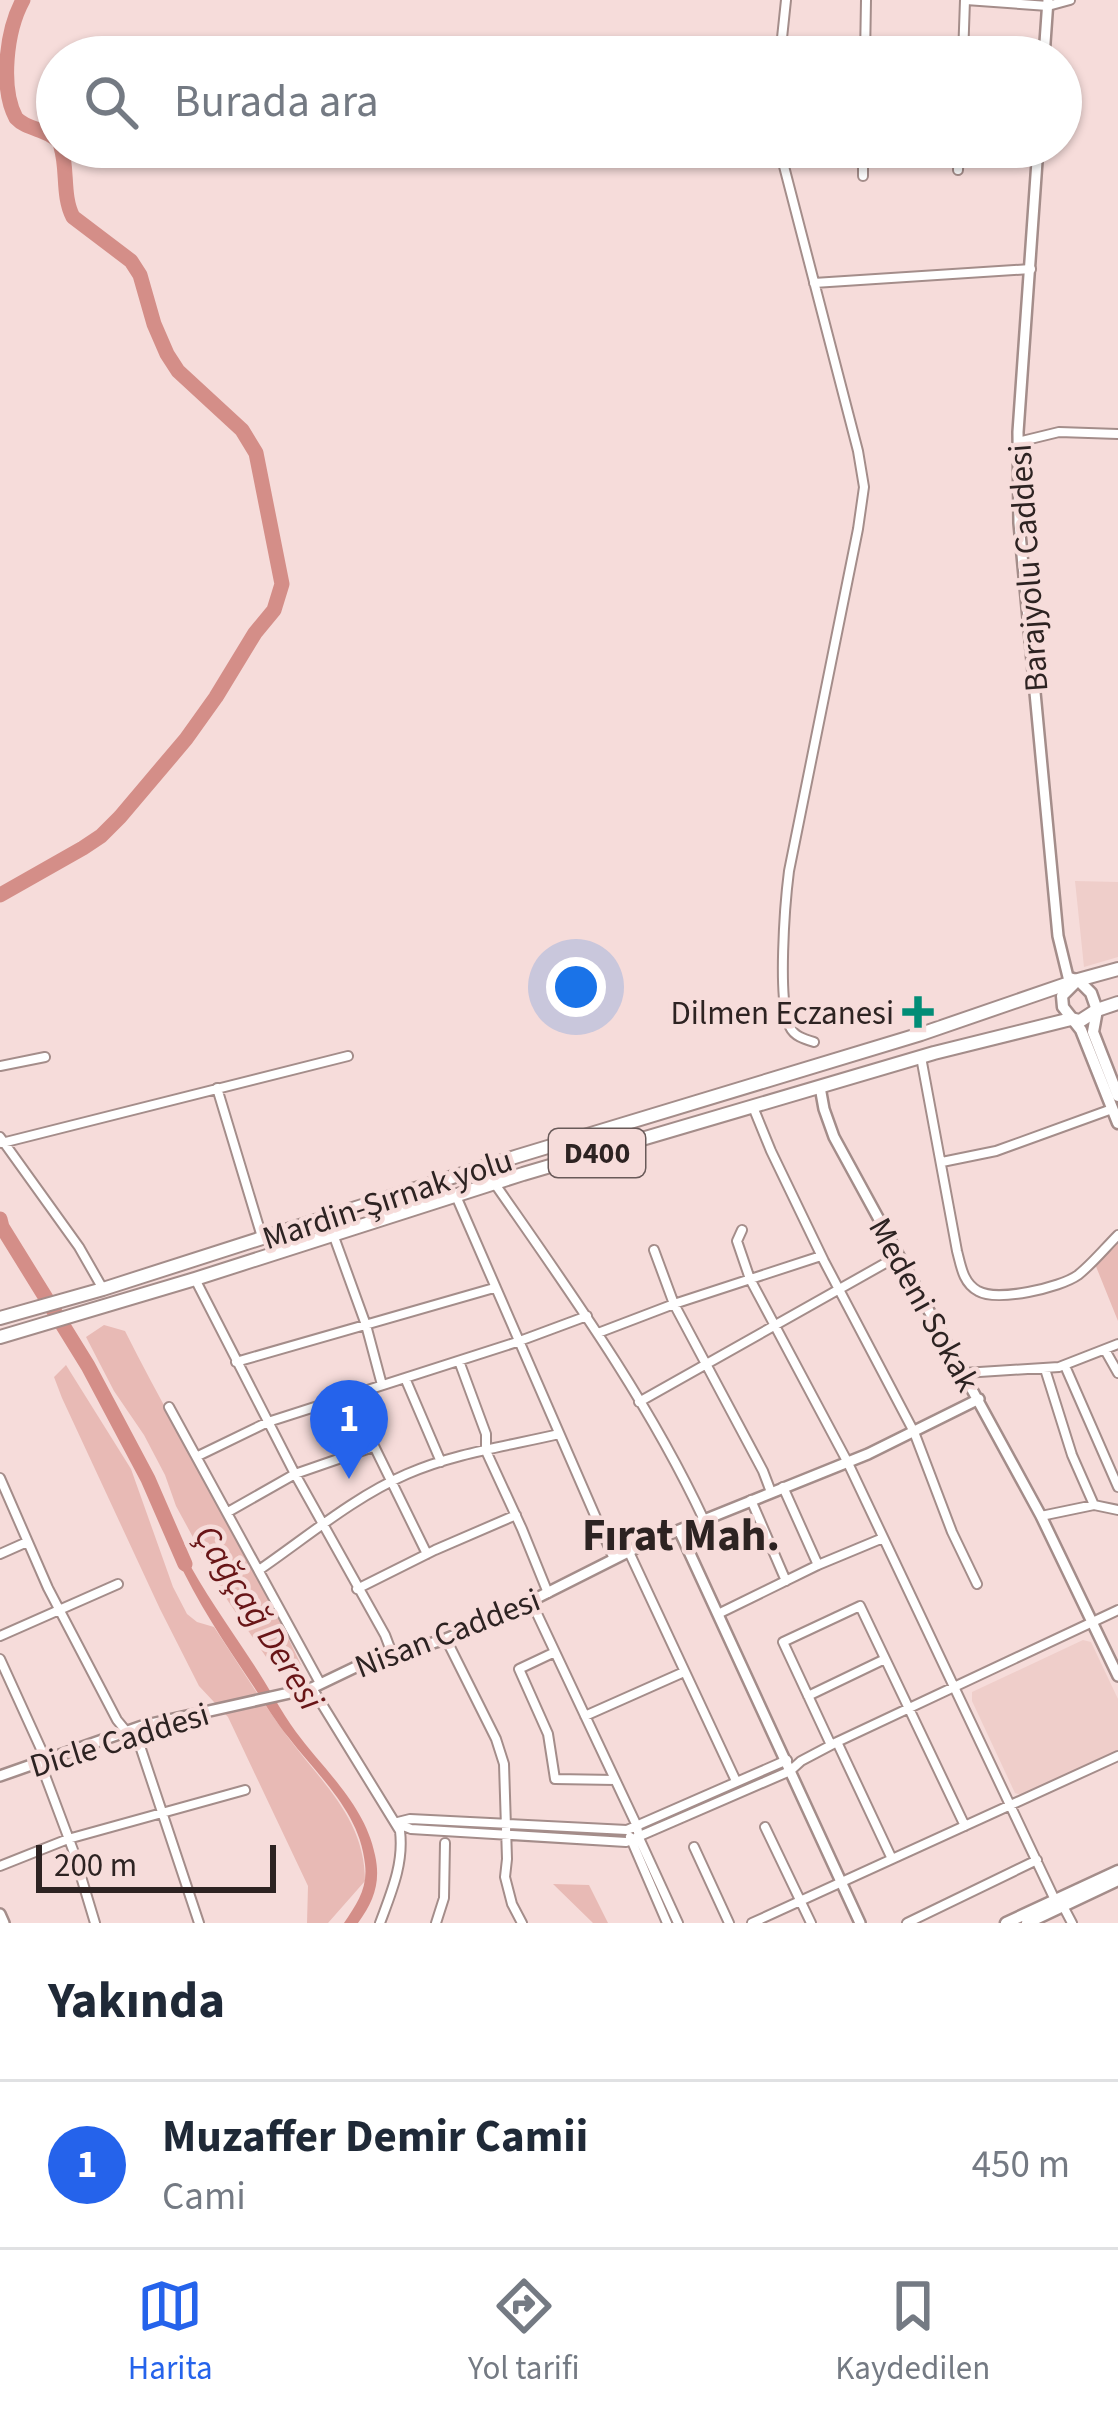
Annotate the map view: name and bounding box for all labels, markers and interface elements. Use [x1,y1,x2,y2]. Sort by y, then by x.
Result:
search box [36,36,1082,168]
icon: search [78,69,144,135]
text: Burada ara [174,70,379,134]
street label: Barajyolu Caddesi [996,443,1061,693]
your location [546,957,606,1017]
place label: Dilmen Eczanesi [670,990,894,1037]
marker: Dilmen Eczanesi [905,999,931,1025]
road number: D400 [549,1129,645,1177]
street label: Mardin-Şırnak yolu [256,1137,519,1262]
street label: Medeni Sokak [857,1209,991,1401]
pin: 1 [310,1380,388,1479]
district label: Fırat Mah. [582,1504,780,1568]
water label: Çağçağ Deresi [181,1515,336,1721]
street label: Nisan Caddesi [348,1577,547,1690]
street label: Dicle Caddesi [24,1691,215,1790]
scale bar [36,1839,276,1892]
text: 200 m [54,1842,137,1889]
text: Yakında [48,1965,225,2037]
text: Muzaffer Demir Camii [162,2105,588,2169]
text: 1 [77,2137,97,2193]
text: 450 m [972,2137,1070,2193]
text: Cami [162,2169,246,2225]
tab: Harita [128,2273,213,2392]
tab: Yol tarifi [468,2273,580,2392]
tab: Kaydedilen [835,2273,990,2392]

